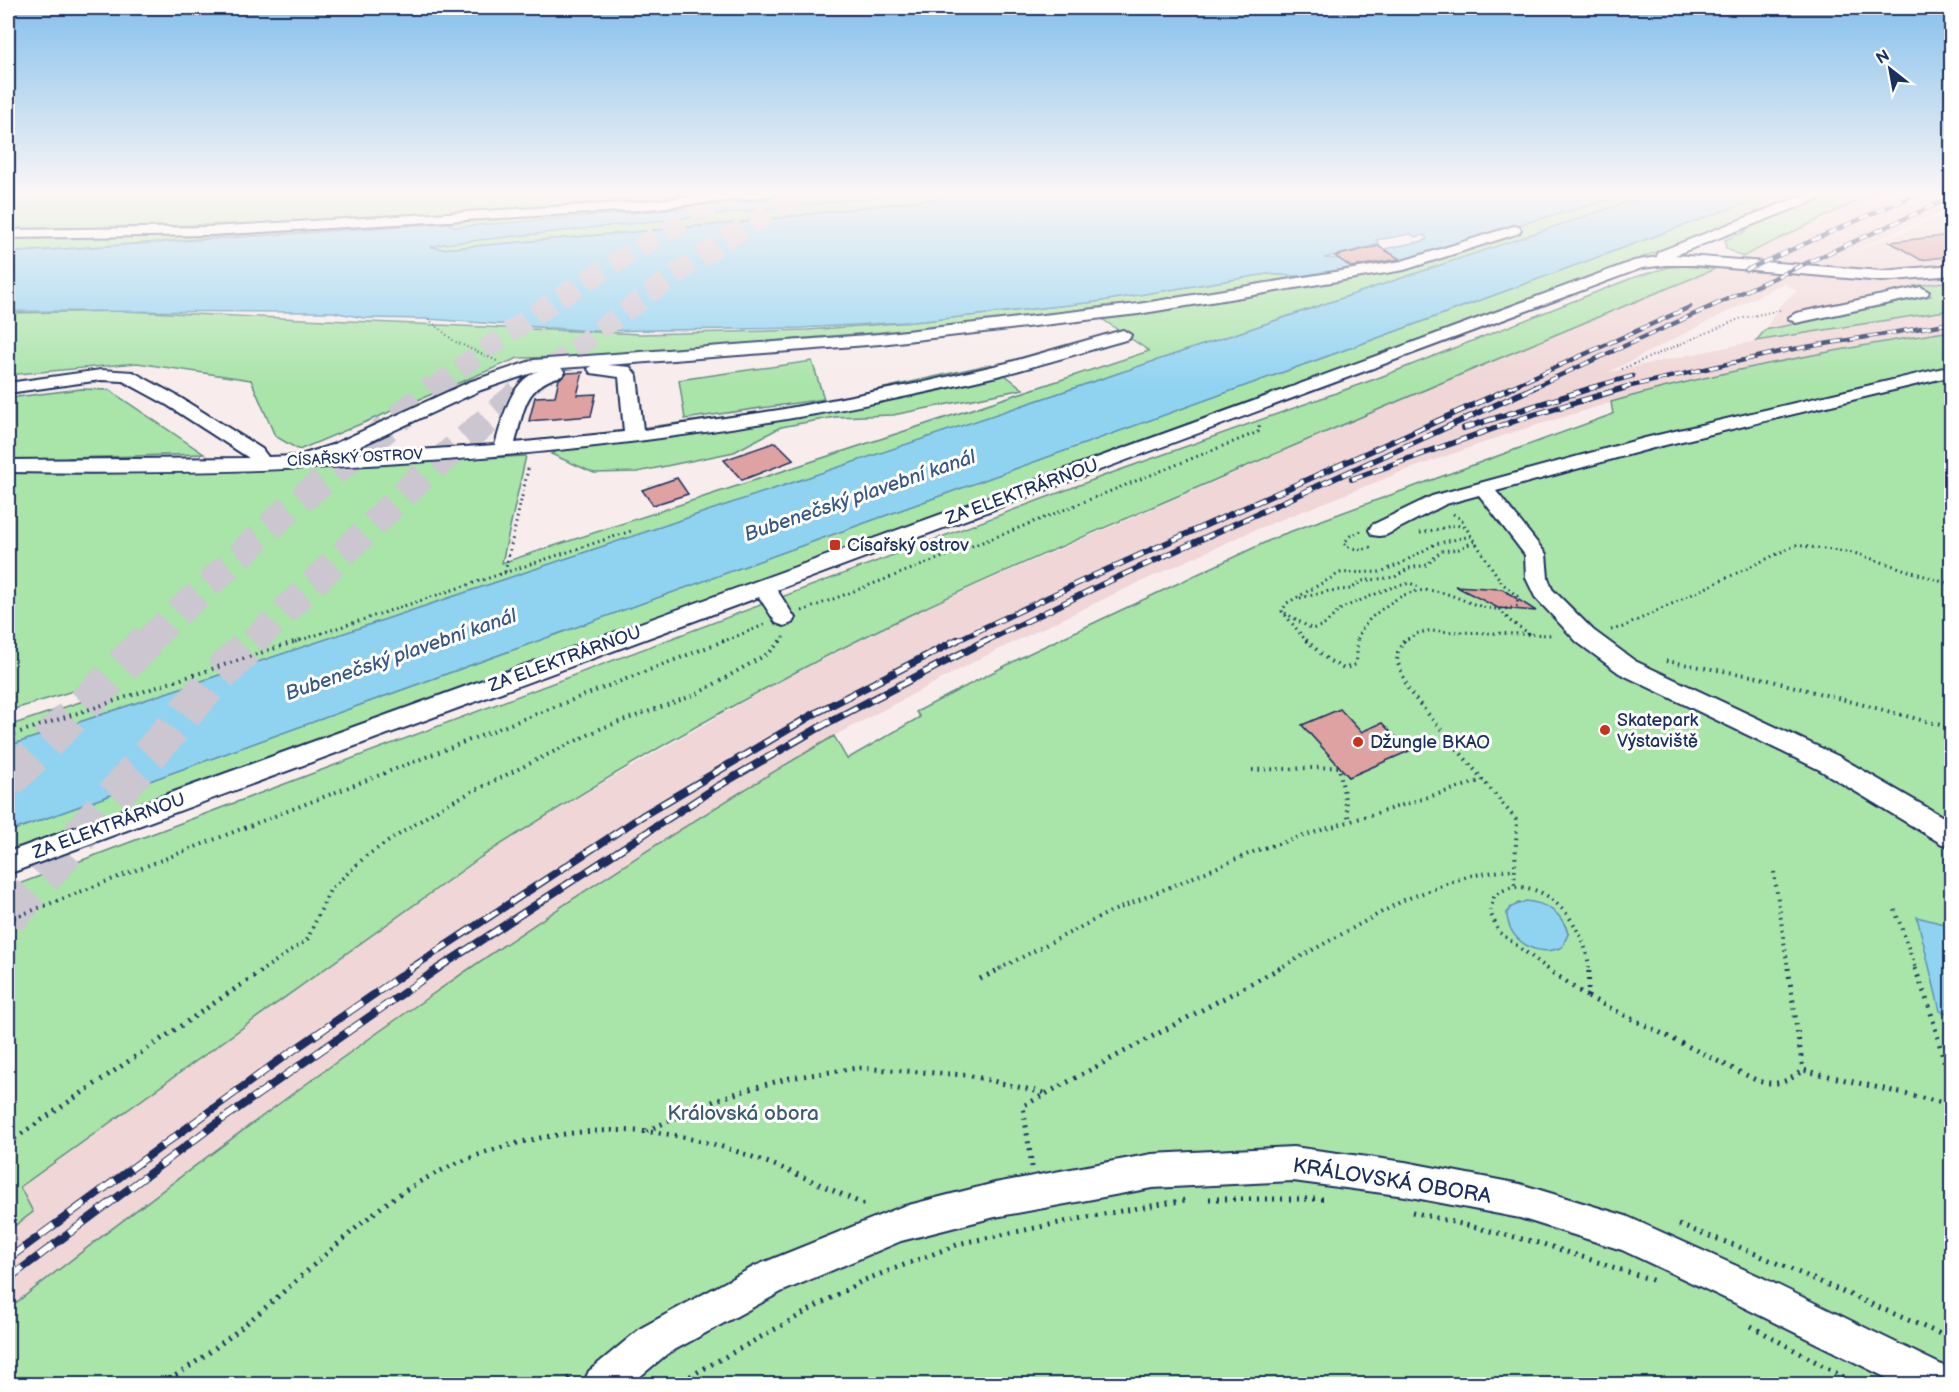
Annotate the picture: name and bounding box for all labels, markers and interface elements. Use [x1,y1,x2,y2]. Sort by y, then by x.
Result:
north arrow [1860,39,1920,99]
text: N [1873,46,1893,69]
street label: CÍSAŘSKÝ OSTROV [287,445,424,471]
water label: Bubenečský plavební kanál [741,445,980,547]
street label: ZA ELEKTRÁRNOU [941,453,1101,530]
place label: Císařský ostrov [847,535,969,556]
marker: Císařský ostrov [828,538,842,552]
water label: Bubenečský plavební kanál [282,604,521,706]
street label: ZA ELEKTRÁRNOU [484,620,644,697]
place label: Skatepark Výstaviště [1617,710,1698,752]
marker: Skatepark Výstaviště [1598,723,1612,737]
place label: Džungle BKAO [1370,732,1490,753]
marker: Džungle BKAO [1351,735,1365,749]
street label: ZA ELEKTRÁRNOU [28,787,188,864]
park label: Královská obora [667,1101,819,1126]
street label: KRÁLOVSKÁ OBORA [1291,1153,1493,1209]

